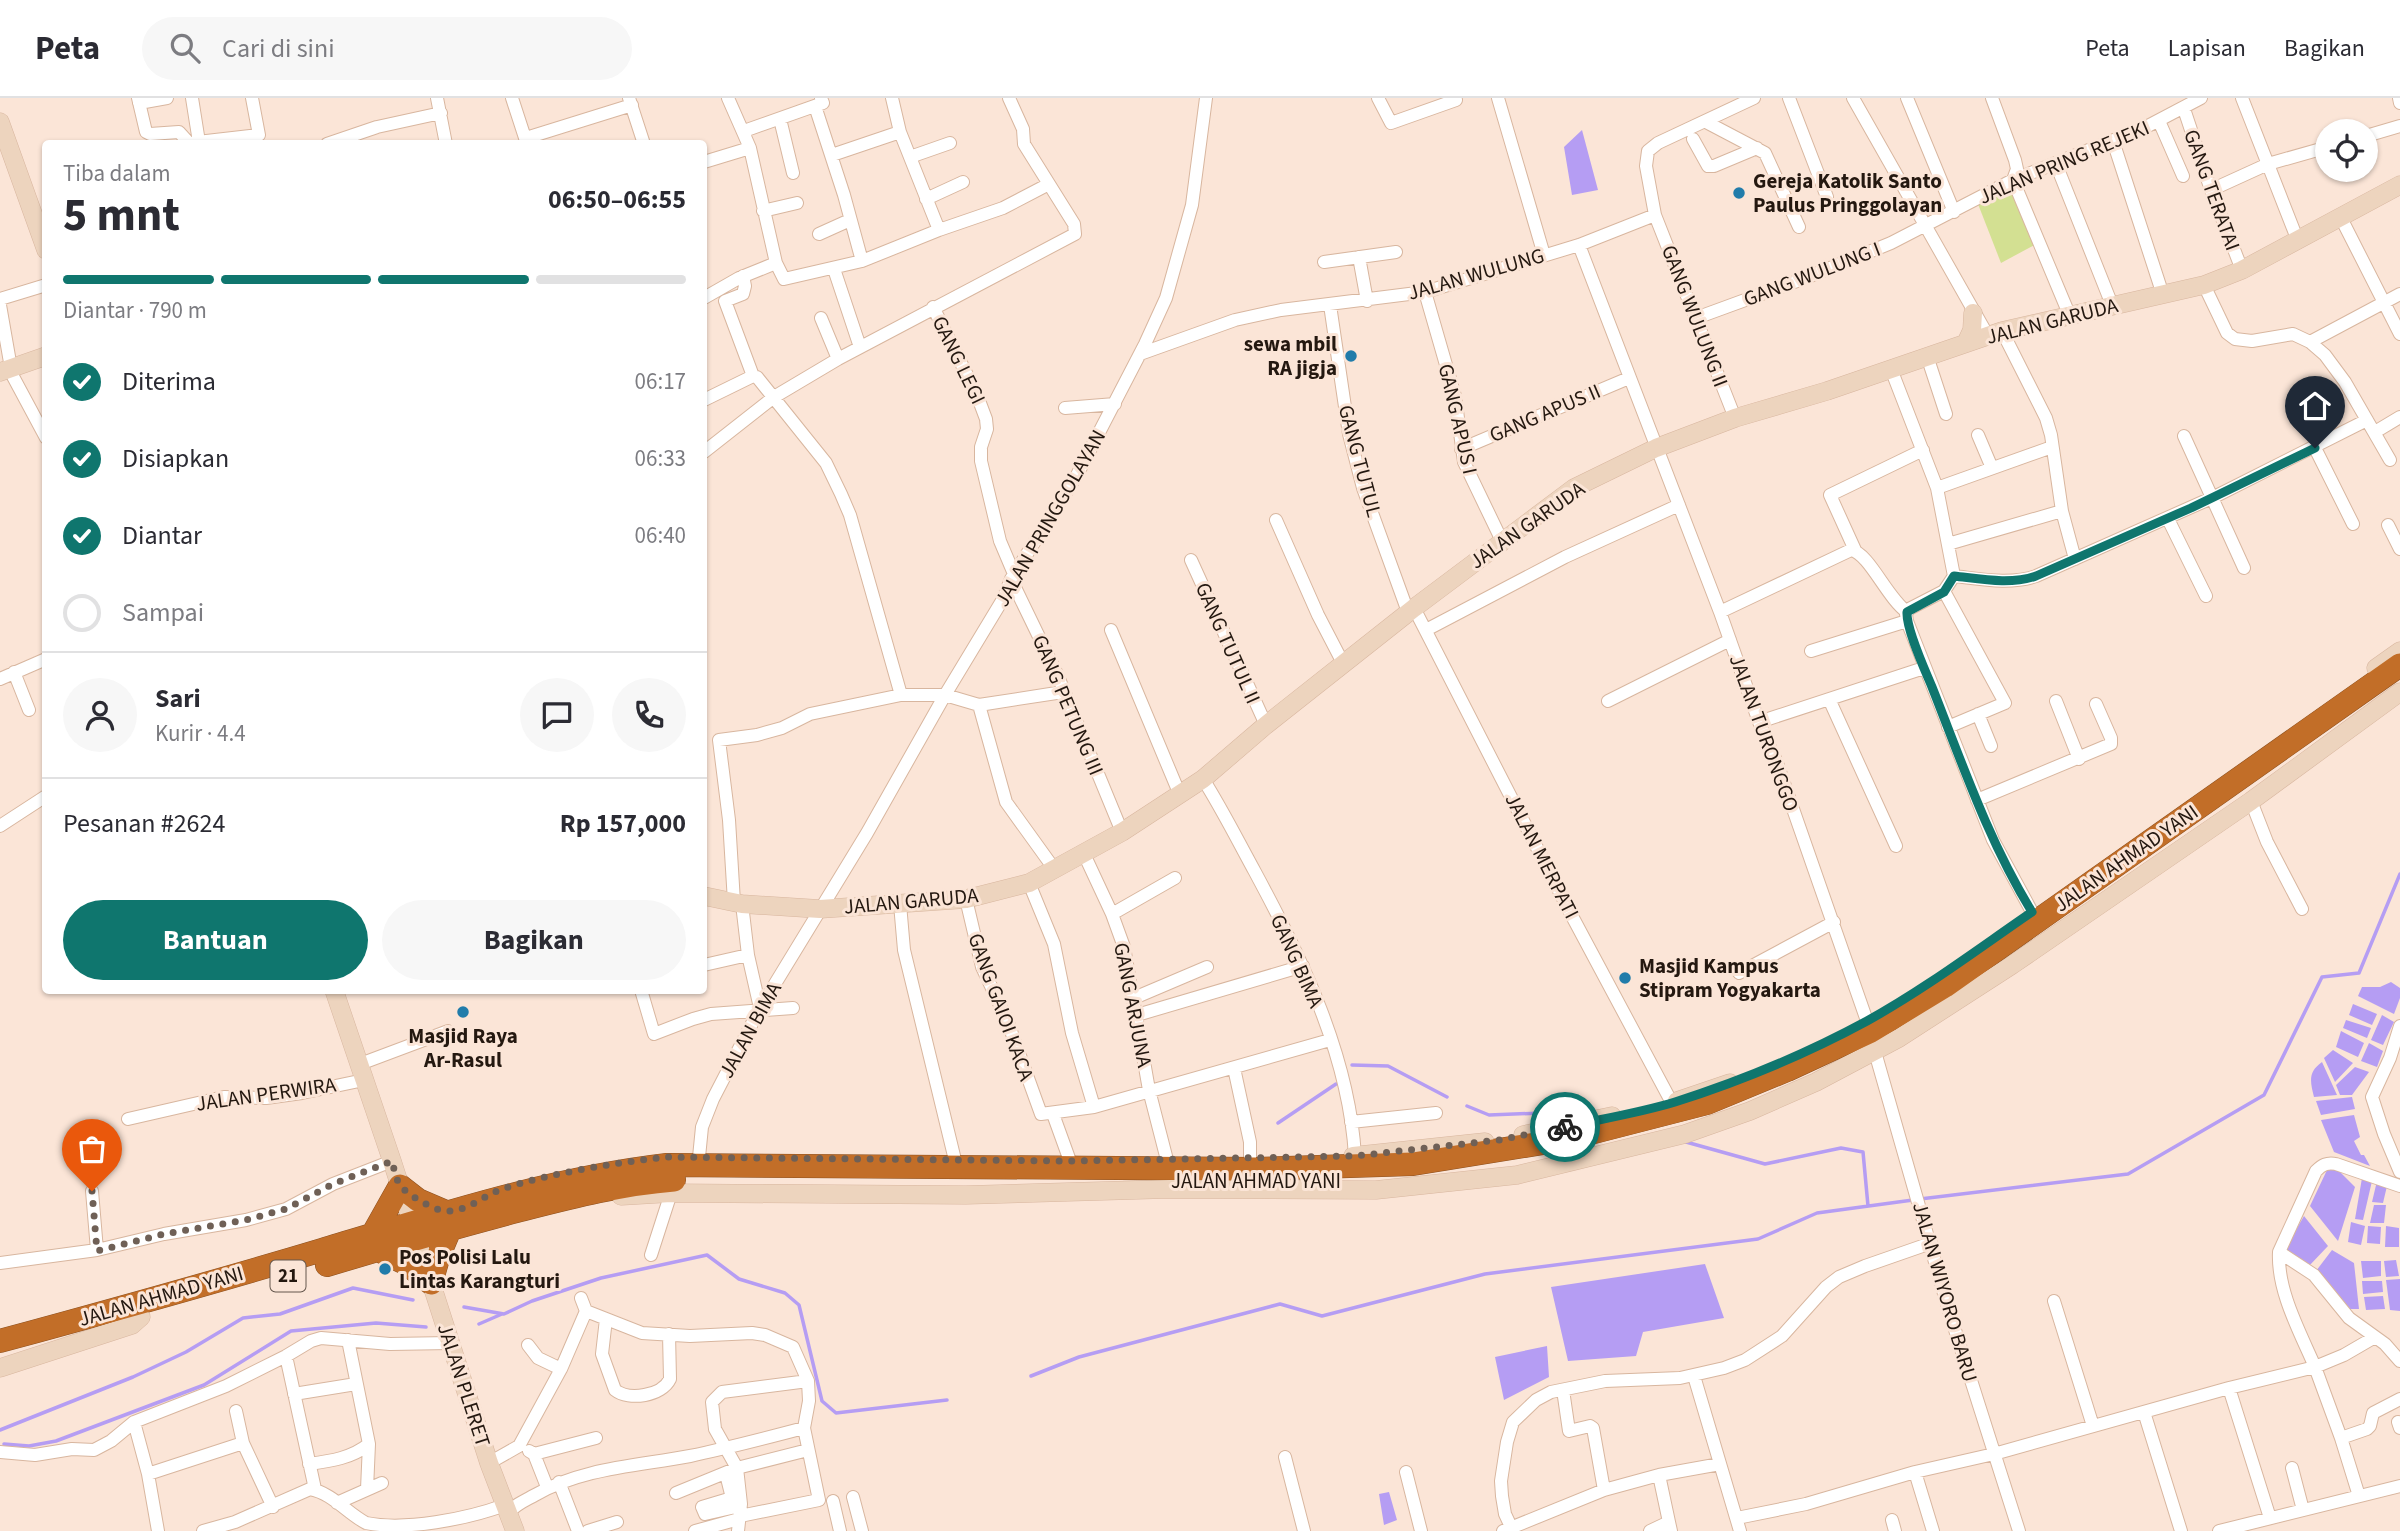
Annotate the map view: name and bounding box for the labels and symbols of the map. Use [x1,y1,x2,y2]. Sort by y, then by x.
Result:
street label: JALAN PRING REJEKI [1974,112,2154,212]
street label: GANG TERATAI [2176,125,2248,255]
place label: Gereja Katolik Santo Paulus Pringgolayan [1753,166,1942,220]
marker: Gereja Katolik Santo Paulus Pringgolayan [1731,185,1747,201]
street label: GANG WULUNG I [1739,234,1885,314]
street label: JALAN WULUNG [1404,240,1548,308]
street label: GANG WULUNG II [1654,241,1736,391]
street label: JALAN GARUDA [1983,290,2122,352]
street label: GANG LEGI [925,311,993,409]
place label: sewa mbil RA jigja [1244,329,1337,383]
marker: sewa mbil RA jigja [1343,348,1359,364]
street label: GANG APUS I [1431,361,1485,477]
street label: GANG APUS II [1485,376,1605,450]
pin [2285,376,2345,448]
street label: GANG TUTUL [1331,402,1389,520]
street label: JALAN PRINGGOLAYAN [987,424,1113,612]
street label: JALAN GARUDA [1463,474,1591,576]
street label: GANG TUTUL II [1188,577,1268,709]
street label: GANG PETUNG III [1025,630,1111,780]
street label: JALAN TURONGGO [1722,650,1806,816]
street label: JALAN MERPATI [1498,788,1586,924]
street label: JALAN AHMAD YANI [2048,797,2204,919]
street label: JALAN GARUDA [843,880,980,922]
street label: GANG BIMA [1263,909,1331,1013]
street label: GANG GAIOI KACA [960,929,1042,1086]
street label: GANG ARJUNA [1106,940,1160,1071]
place label: Masjid Kampus Stipram Yogyakarta [1639,951,1821,1005]
marker: Masjid Kampus Stipram Yogyakarta [1617,970,1633,986]
street label: JALAN BIMA [711,976,789,1083]
marker: Masjid Raya Ar-Rasul [455,1004,471,1020]
place label: Masjid Raya Ar-Rasul [408,1021,518,1075]
street label: JALAN PERWIRA [194,1069,339,1119]
courier [1530,1092,1600,1162]
pin [62,1119,122,1191]
street label: JALAN AHMAD YANI [1171,1166,1341,1196]
street label: JALAN WIYORO BARU [1905,1198,1985,1386]
place label: Pos Polisi Lalu Lintas Karangturi [399,1242,560,1296]
street label: JALAN AHMAD YANI [75,1258,247,1334]
road number: 21 [270,1260,306,1292]
marker: Pos Polisi Lalu Lintas Karangturi [377,1261,393,1277]
street label: JALAN PLERET [430,1319,498,1451]

